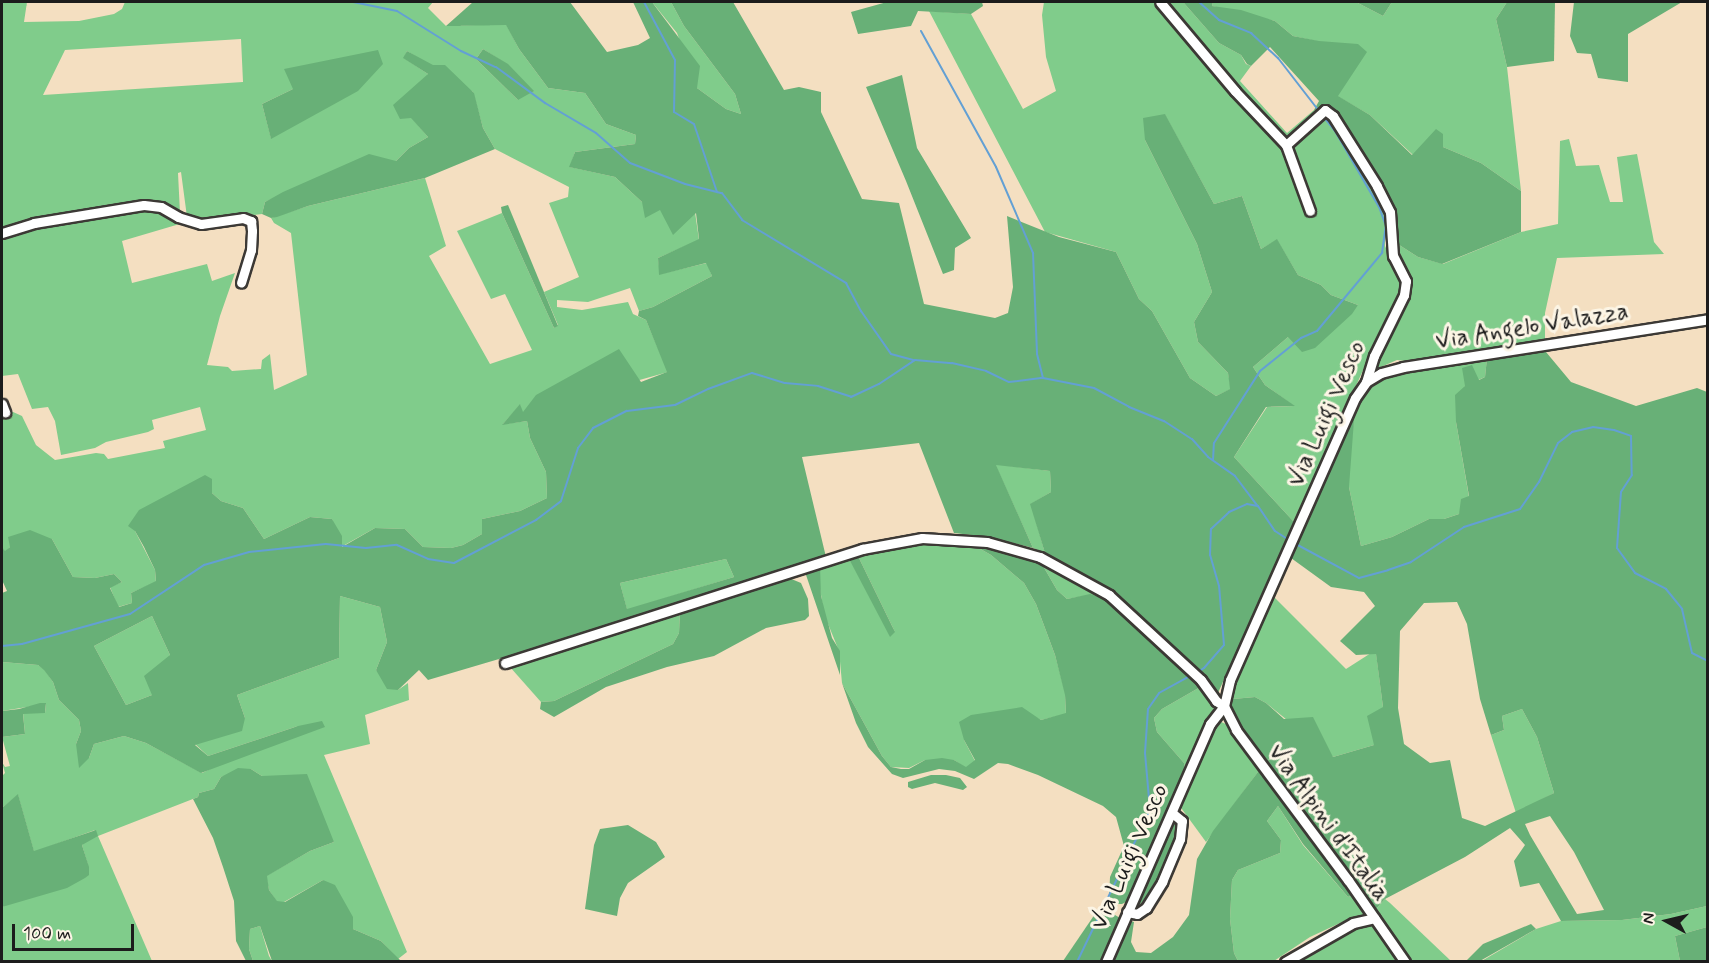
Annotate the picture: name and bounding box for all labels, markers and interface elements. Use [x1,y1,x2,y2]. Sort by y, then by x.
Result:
street label: Via Angelo Valazza [1435,298,1629,356]
street label: Via Luigi Vesco [1283,340,1371,488]
street label: Via Alpini d'Italia [1261,739,1395,907]
street label: Via Luigi Vesco [1086,783,1174,931]
north arrow [1637,891,1697,951]
scale bar [15,912,136,950]
text: N [1638,912,1660,925]
text: 100 m [23,922,71,946]

